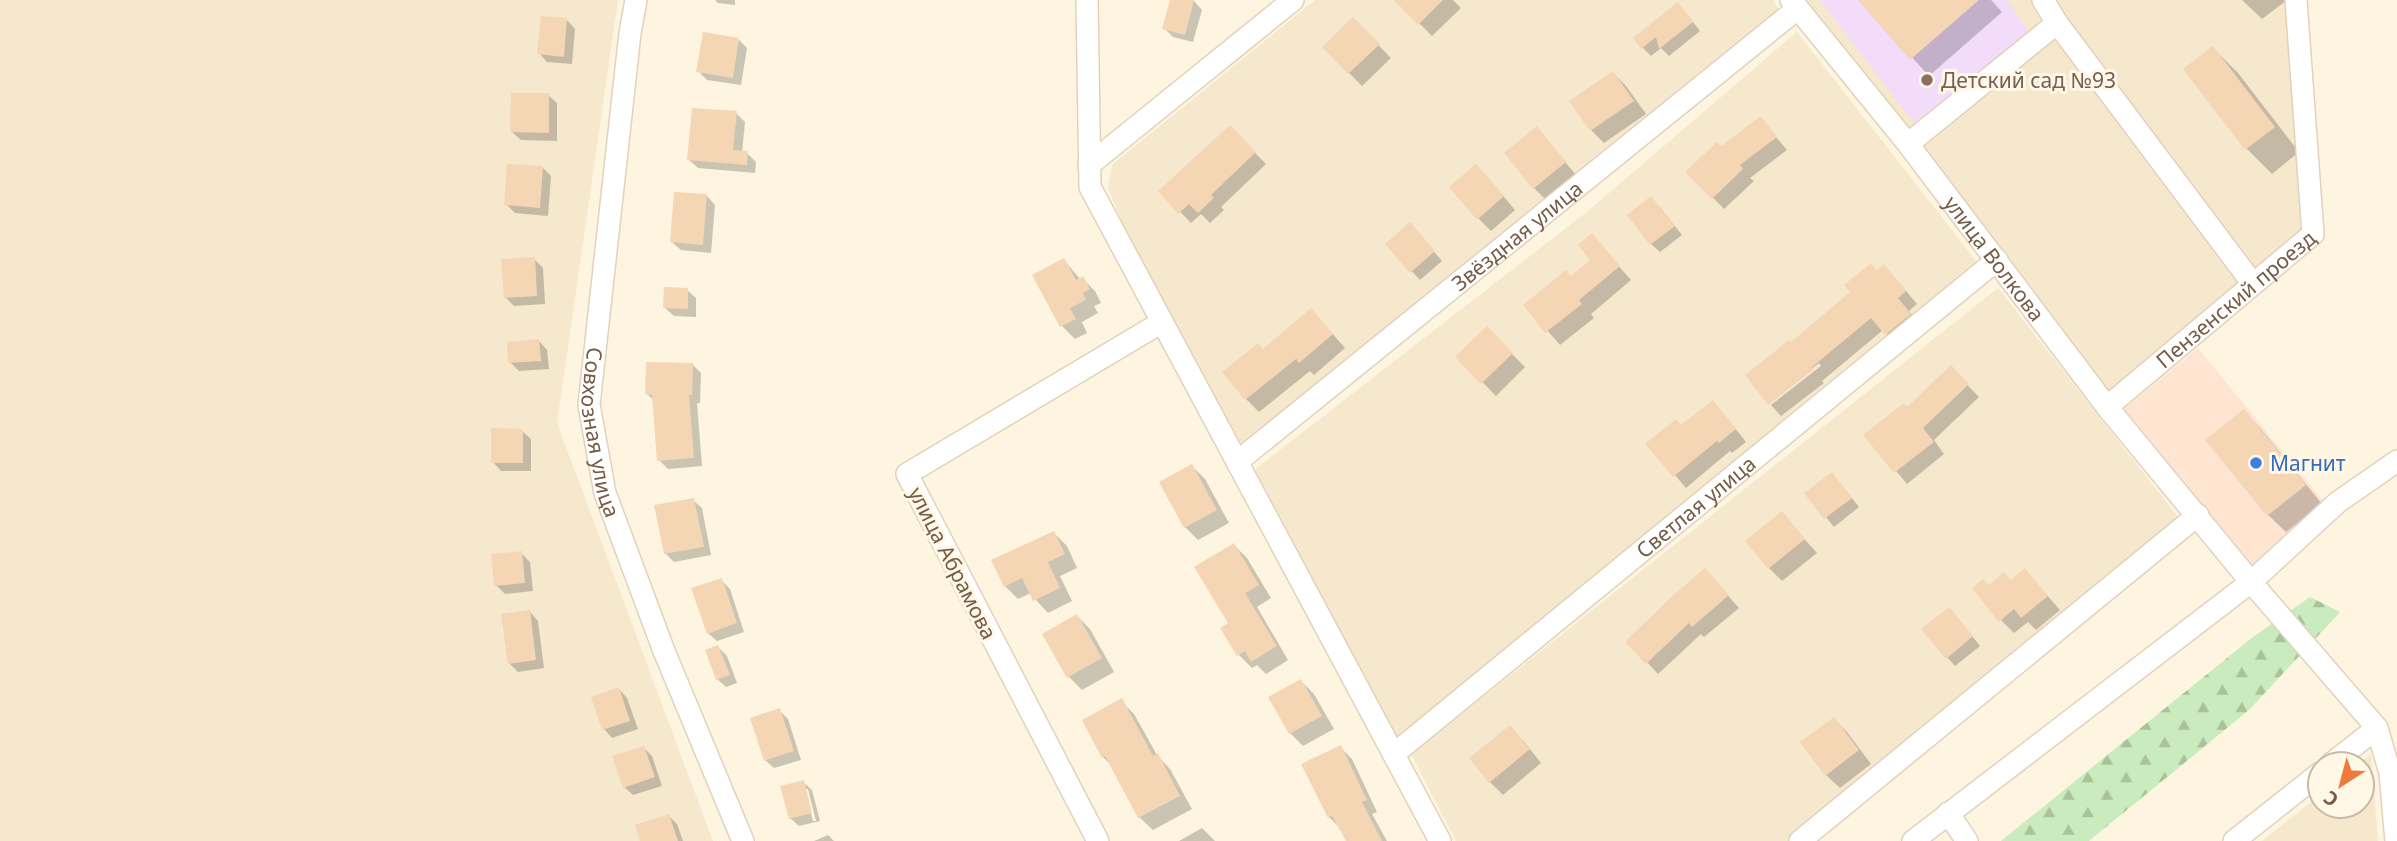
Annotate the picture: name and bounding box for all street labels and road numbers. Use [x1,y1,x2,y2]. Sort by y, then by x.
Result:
street label: Звёздная улица [1446,174,1588,297]
street label: улица Волкова [1938,190,2051,327]
street label: Пензенский проезд [2150,224,2322,374]
street label: Совхозная улица [575,346,627,521]
street label: Светлая улица [1630,449,1761,564]
street label: улица Абрамова [903,482,1003,644]

